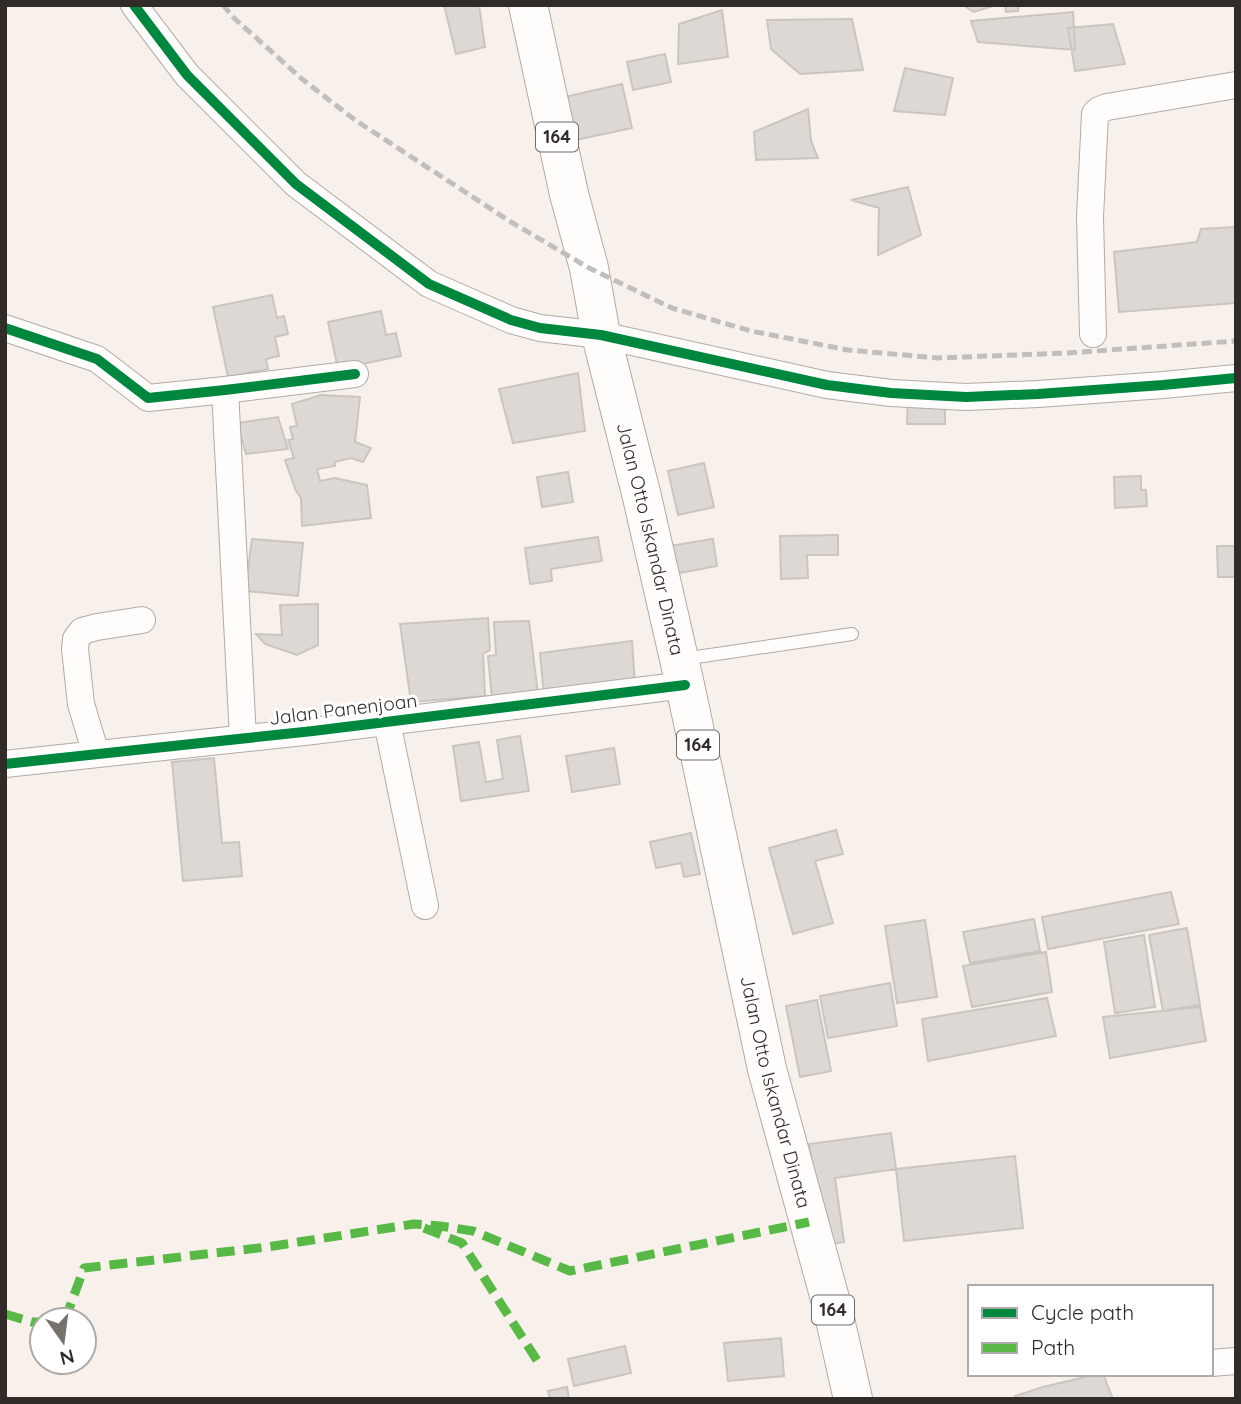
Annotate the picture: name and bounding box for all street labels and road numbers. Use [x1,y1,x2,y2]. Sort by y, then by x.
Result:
road number: 164 [536,122,578,152]
street label: Jalan Otto Iskandar Dinata [612,420,690,658]
street label: Jalan Panenjoan [268,688,418,730]
road number: 164 [677,730,719,760]
street label: Jalan Otto Iskandar Dinata [735,974,817,1211]
road number: 164 [812,1296,854,1324]

